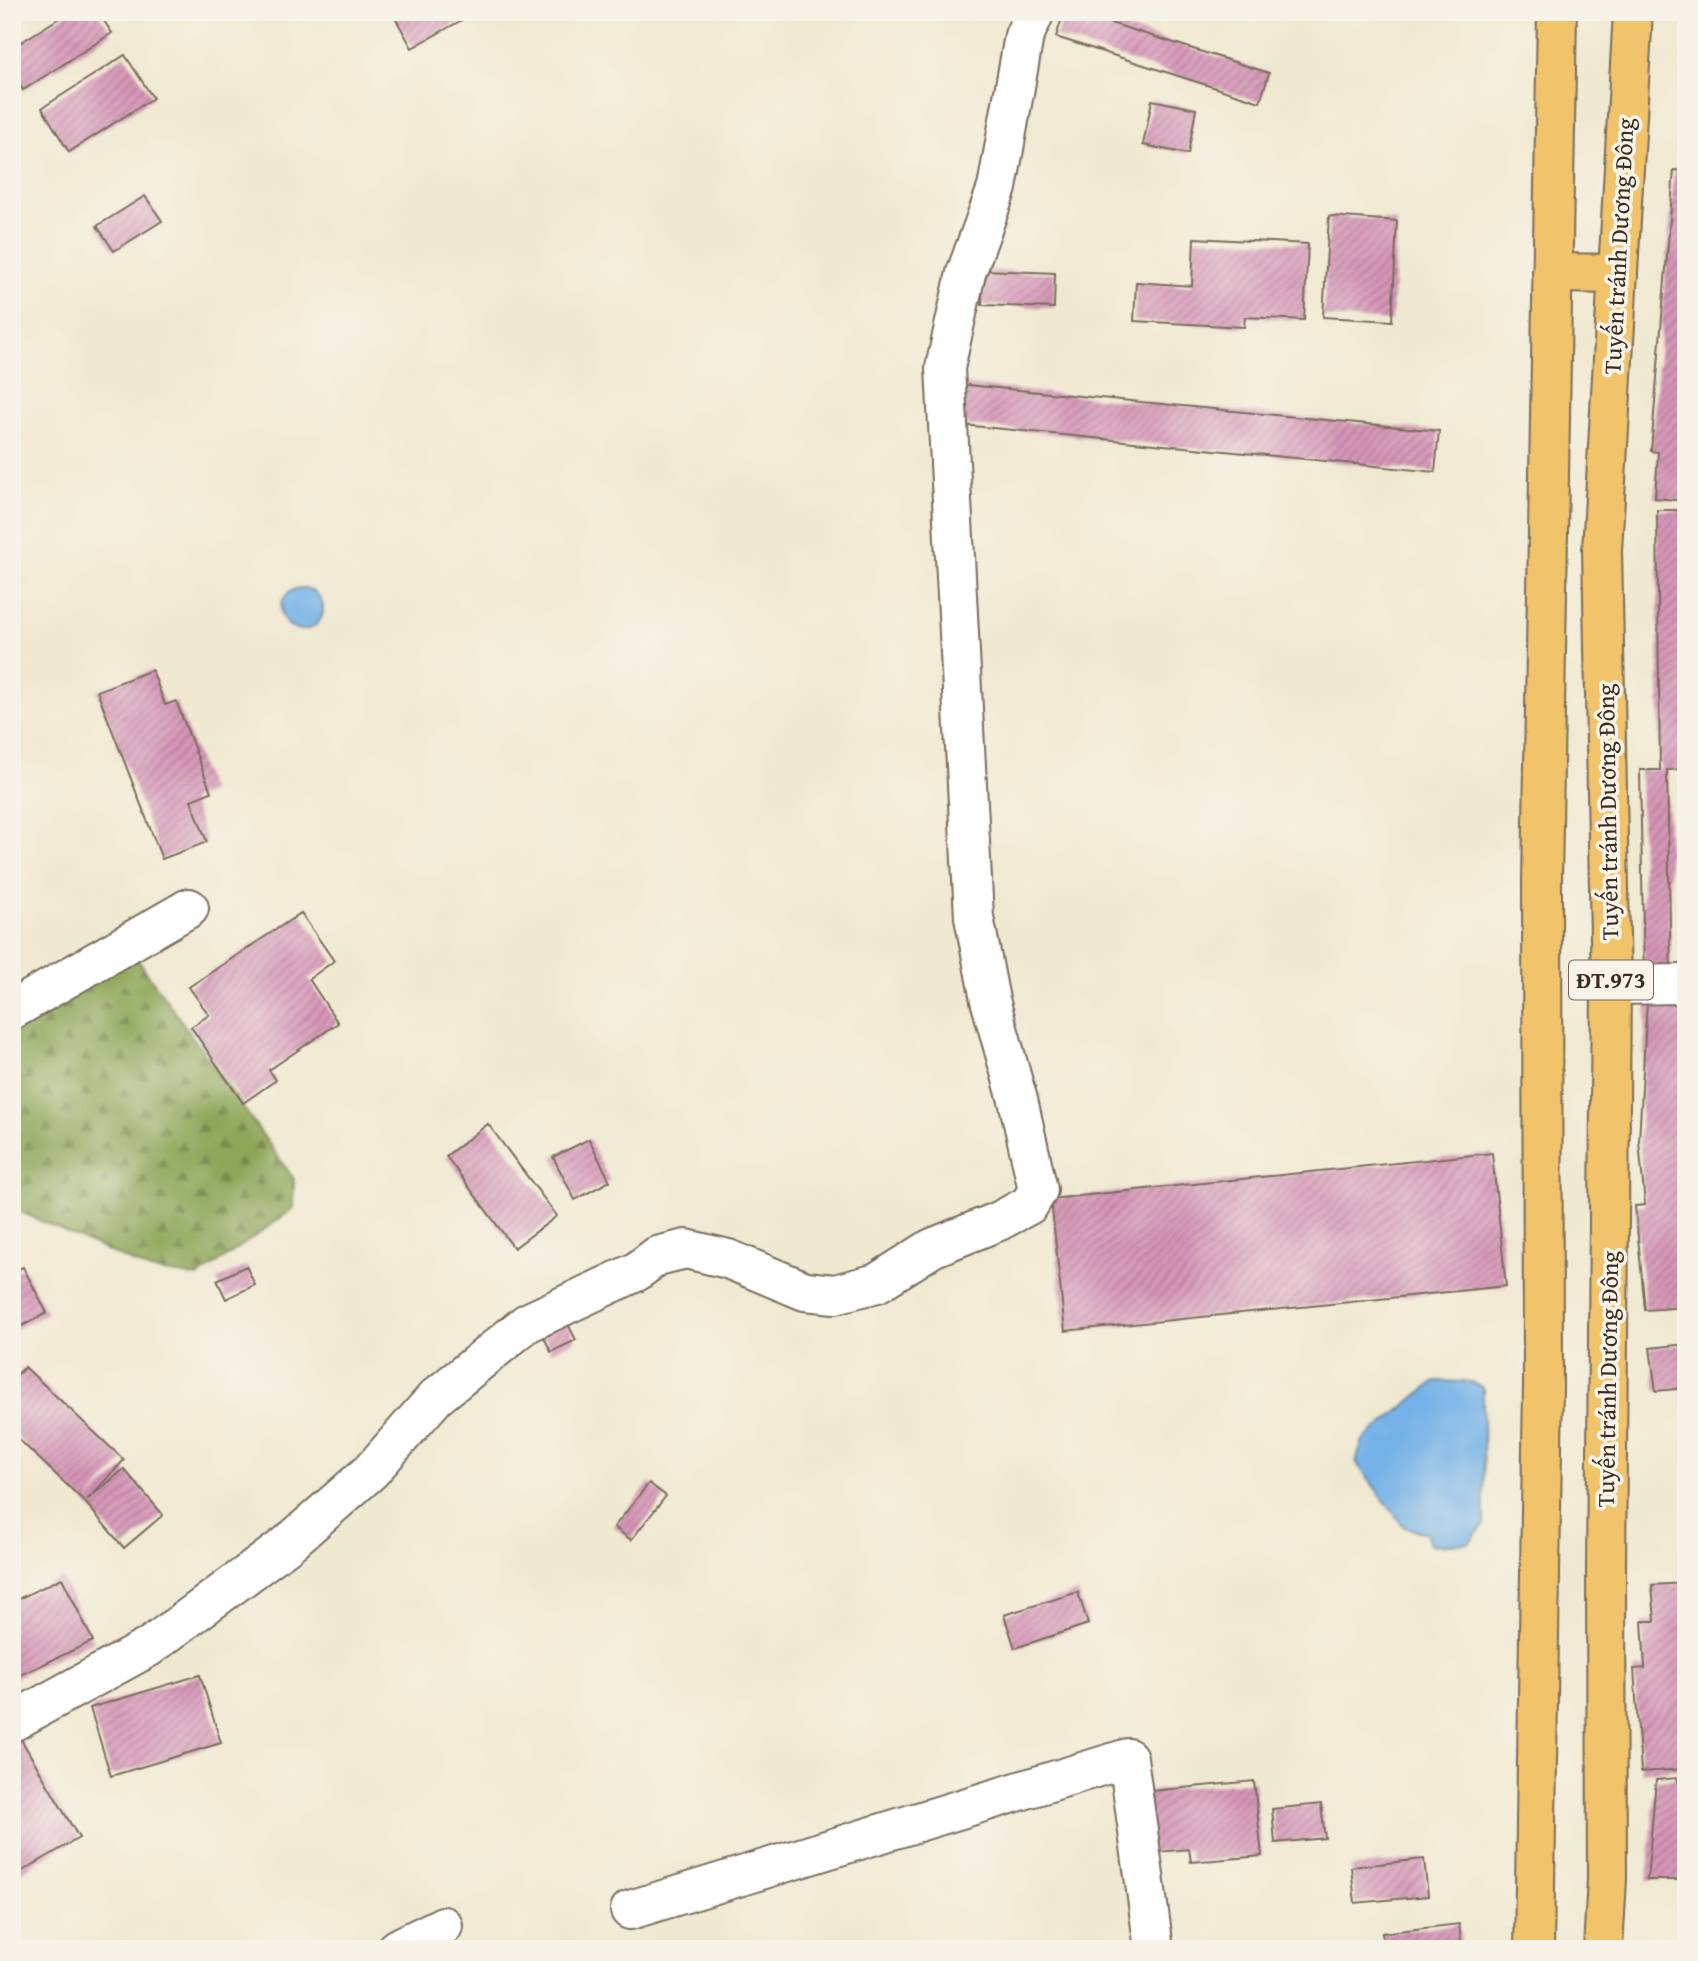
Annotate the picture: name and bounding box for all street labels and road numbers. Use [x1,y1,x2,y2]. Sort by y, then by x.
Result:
street label: Tuyến tránh Dương Đông [1594,117,1643,375]
street label: Tuyến tránh Dương Đông [1588,683,1627,940]
road number: ĐT.973 [1569,960,1653,1000]
street label: Tuyến tránh Dương Đông [1588,1250,1627,1507]

